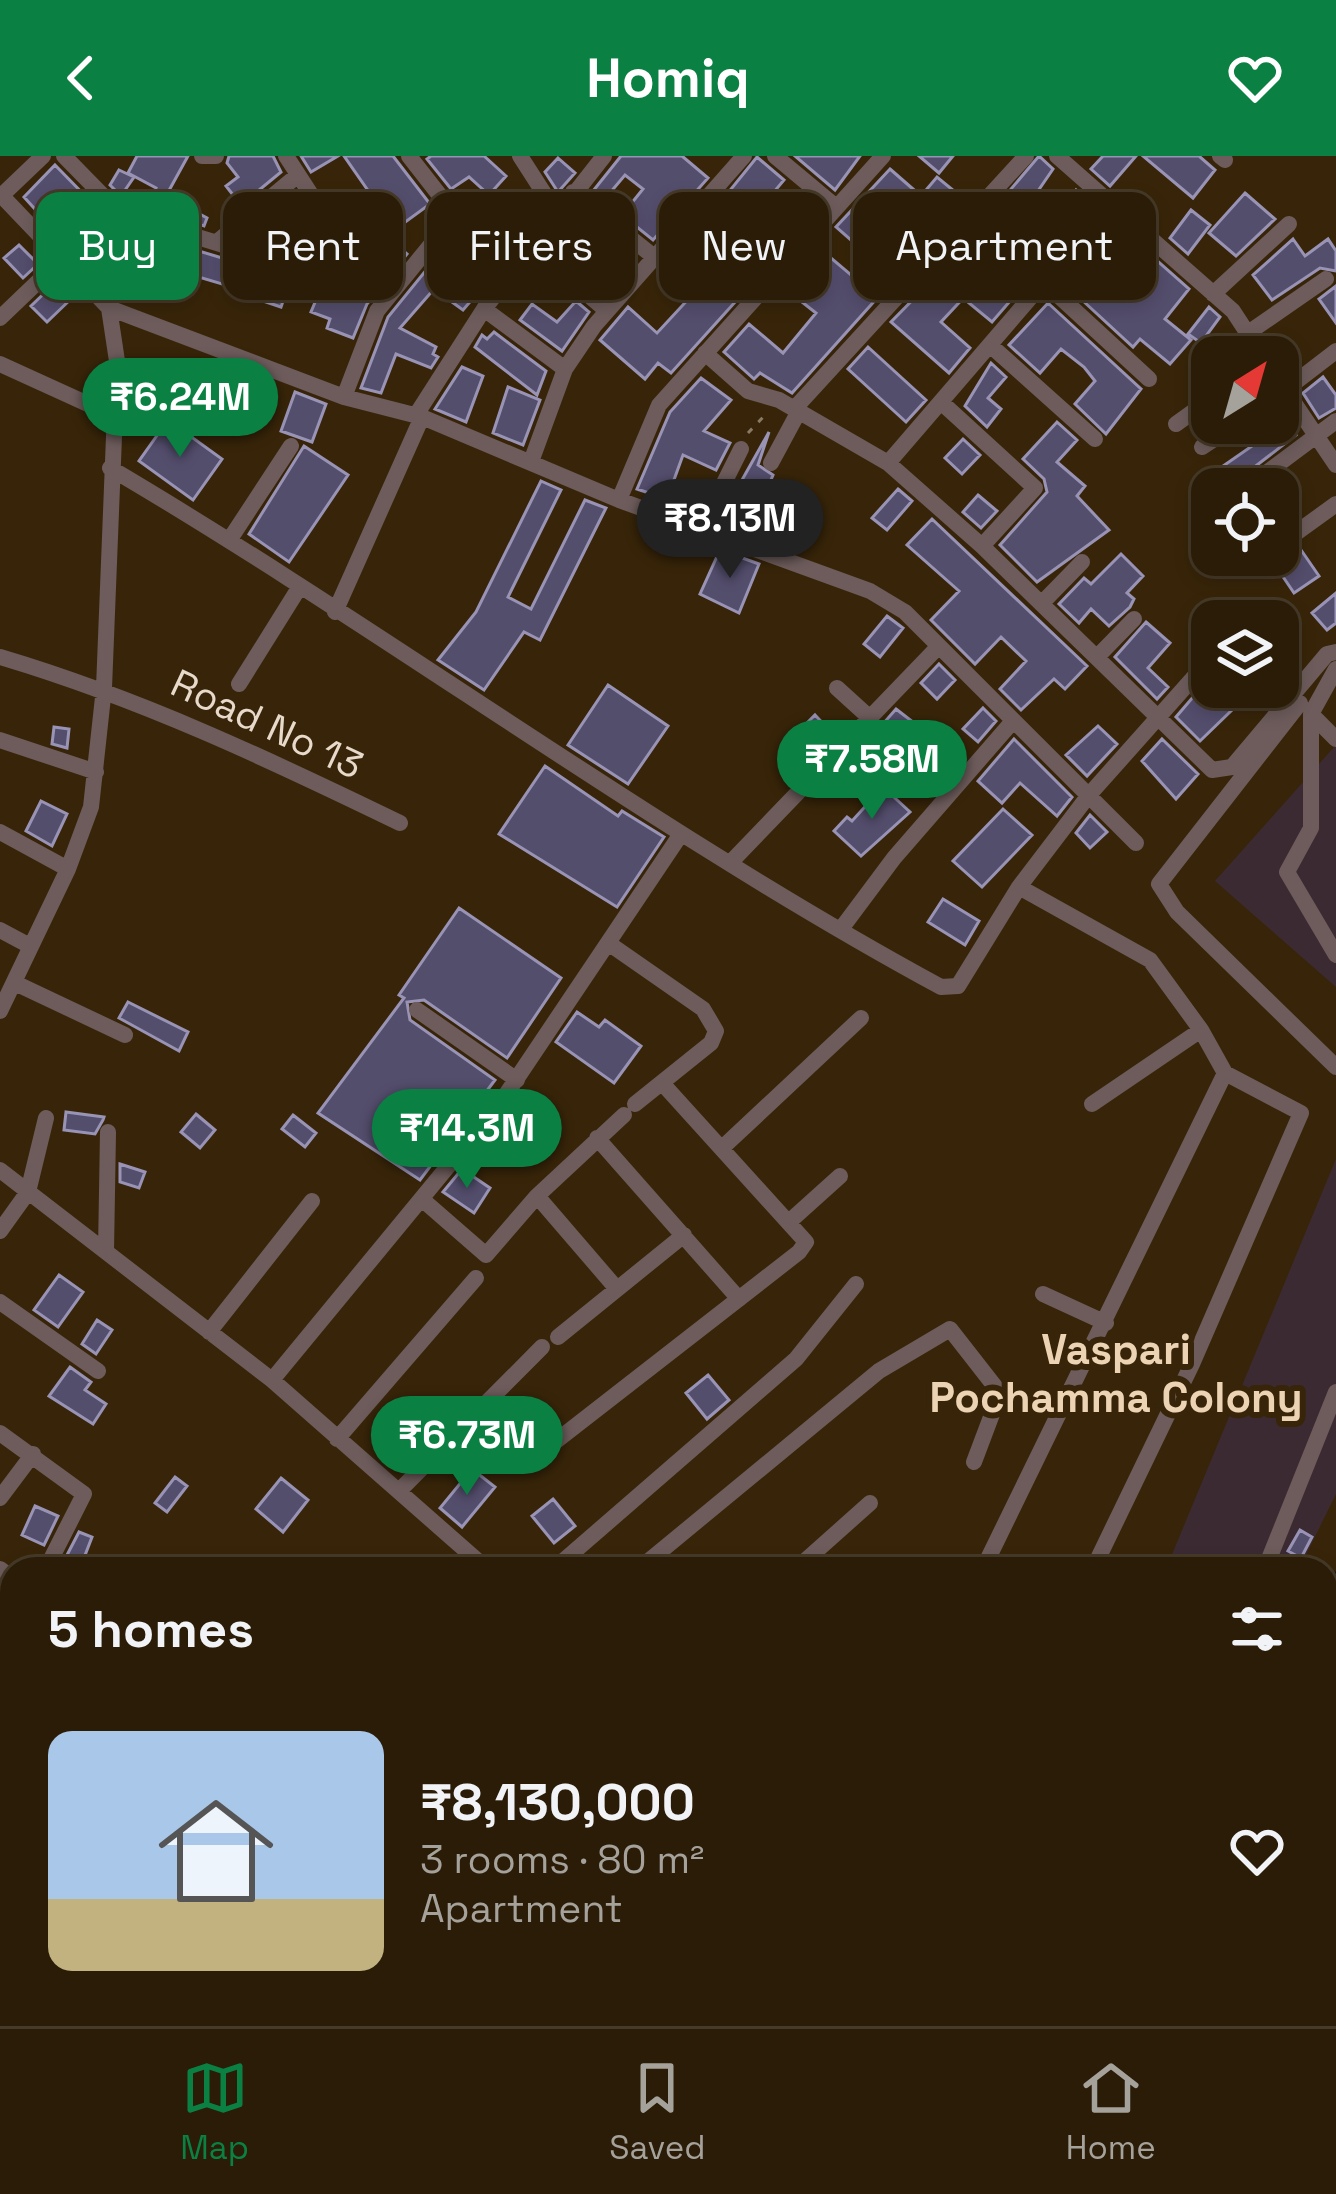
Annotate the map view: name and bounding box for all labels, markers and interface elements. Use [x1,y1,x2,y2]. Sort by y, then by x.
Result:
text: Homiq [586,44,750,113]
icon: back [48,45,114,111]
icon: heart [1222,45,1288,111]
chip: Buy [36,192,199,300]
chip: Rent [223,192,403,300]
chip: Filters [427,192,635,300]
chip: New [659,192,829,300]
chip: Apartment [853,192,1156,300]
north arrow [1191,336,1299,444]
map controls [1191,336,1299,708]
pin: ₹6.24M [82,358,278,460]
text: ₹6.24M [109,372,251,421]
button: locate [1191,468,1299,576]
pin: ₹8.13M [632,479,828,581]
text: ₹8.13M [664,493,797,542]
button: layers [1191,600,1299,708]
street label: Road No 13 [163,658,371,790]
pin: ₹7.58M [774,720,970,822]
text: ₹7.58M [804,734,940,783]
pin: ₹14.3M [369,1089,565,1191]
text: ₹14.3M [399,1103,535,1152]
district label: Vaspari Pochamma Colony [929,1323,1303,1424]
pin: ₹6.73M [369,1396,565,1498]
text: ₹6.73M [398,1410,536,1459]
icon: filters [1224,1596,1290,1662]
text: 5 homes [48,1597,254,1662]
text: ₹8,130,000 [420,1770,695,1835]
icon: home [144,1779,288,1923]
icon: heart [1224,1818,1290,1884]
text: 3 rooms · 80 m² [420,1835,704,1884]
text: Apartment [420,1884,623,1933]
tab: Map [180,2055,249,2169]
tab: Saved [609,2055,706,2169]
tab: Home [1066,2055,1156,2169]

